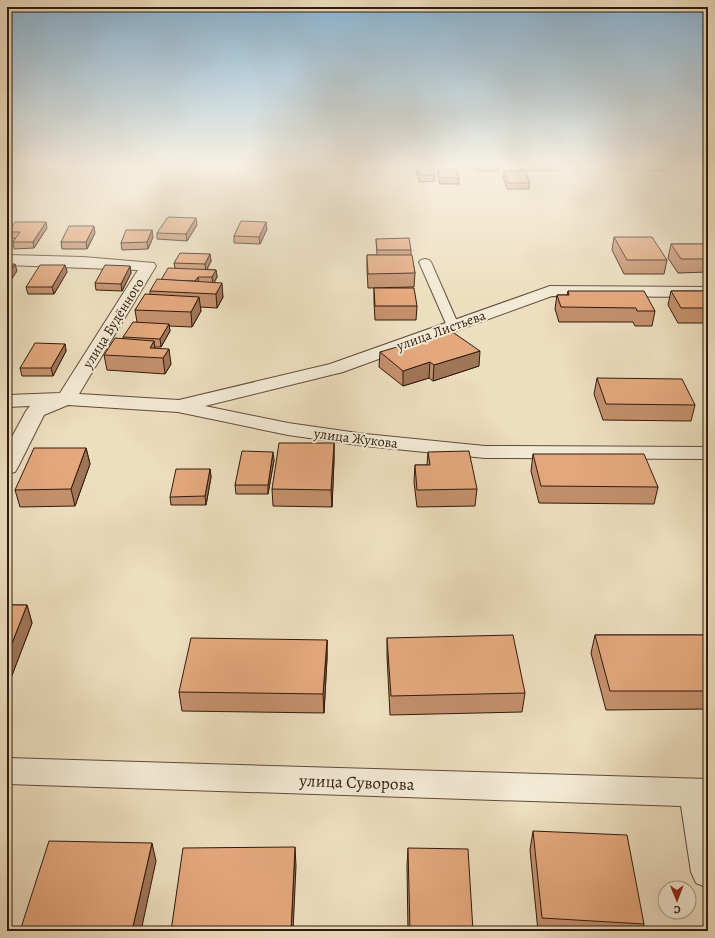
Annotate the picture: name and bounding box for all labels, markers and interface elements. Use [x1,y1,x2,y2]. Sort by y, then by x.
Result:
street label: улица Будённого [78,275,149,373]
street label: улица Листьева [393,305,489,356]
street label: улица Жукова [312,424,400,453]
street label: улица Суворова [298,769,415,796]
north arrow [657,880,697,920]
text: С [673,902,681,917]

